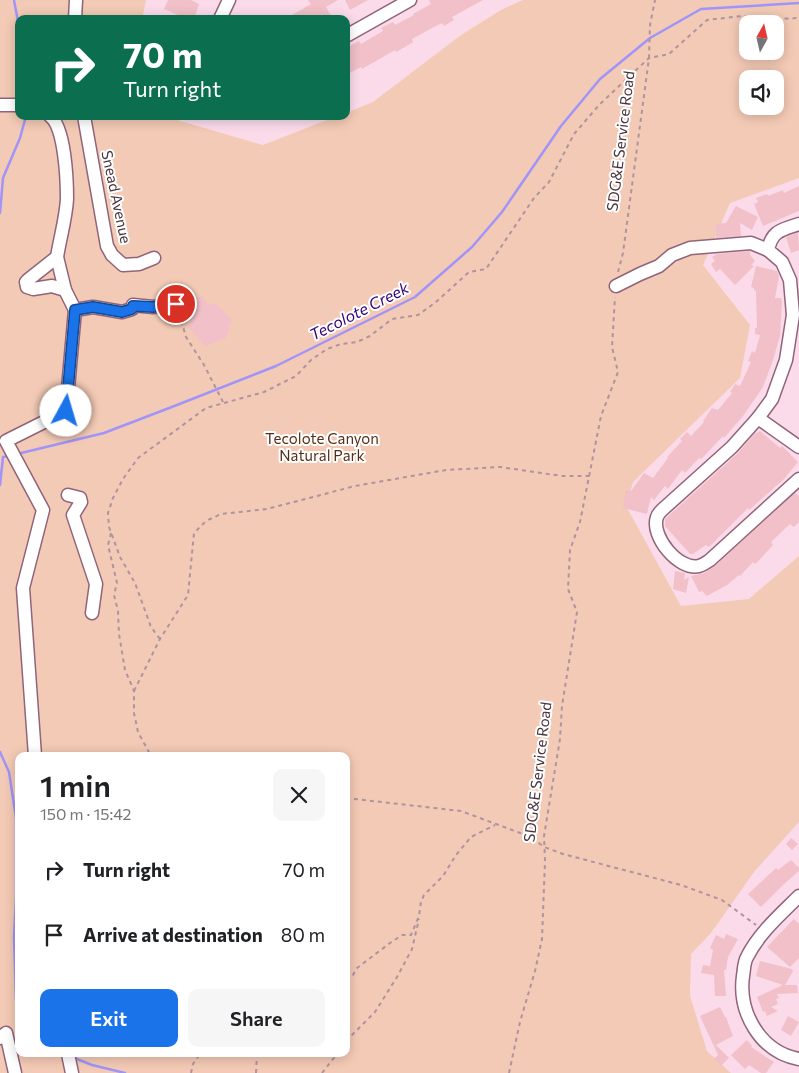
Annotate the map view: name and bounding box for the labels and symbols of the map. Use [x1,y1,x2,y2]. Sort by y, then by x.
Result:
north arrow [739,15,784,60]
street label: SDG&E Service Road [602,70,638,212]
street label: Snead Avenue [98,149,136,245]
water label: Tecolote Creek [306,277,412,344]
pin [155,283,197,325]
position arrow [39,384,91,436]
park label: Tecolote Canyon Natural Park [265,429,379,464]
street label: SDG&E Service Road [519,701,555,843]

